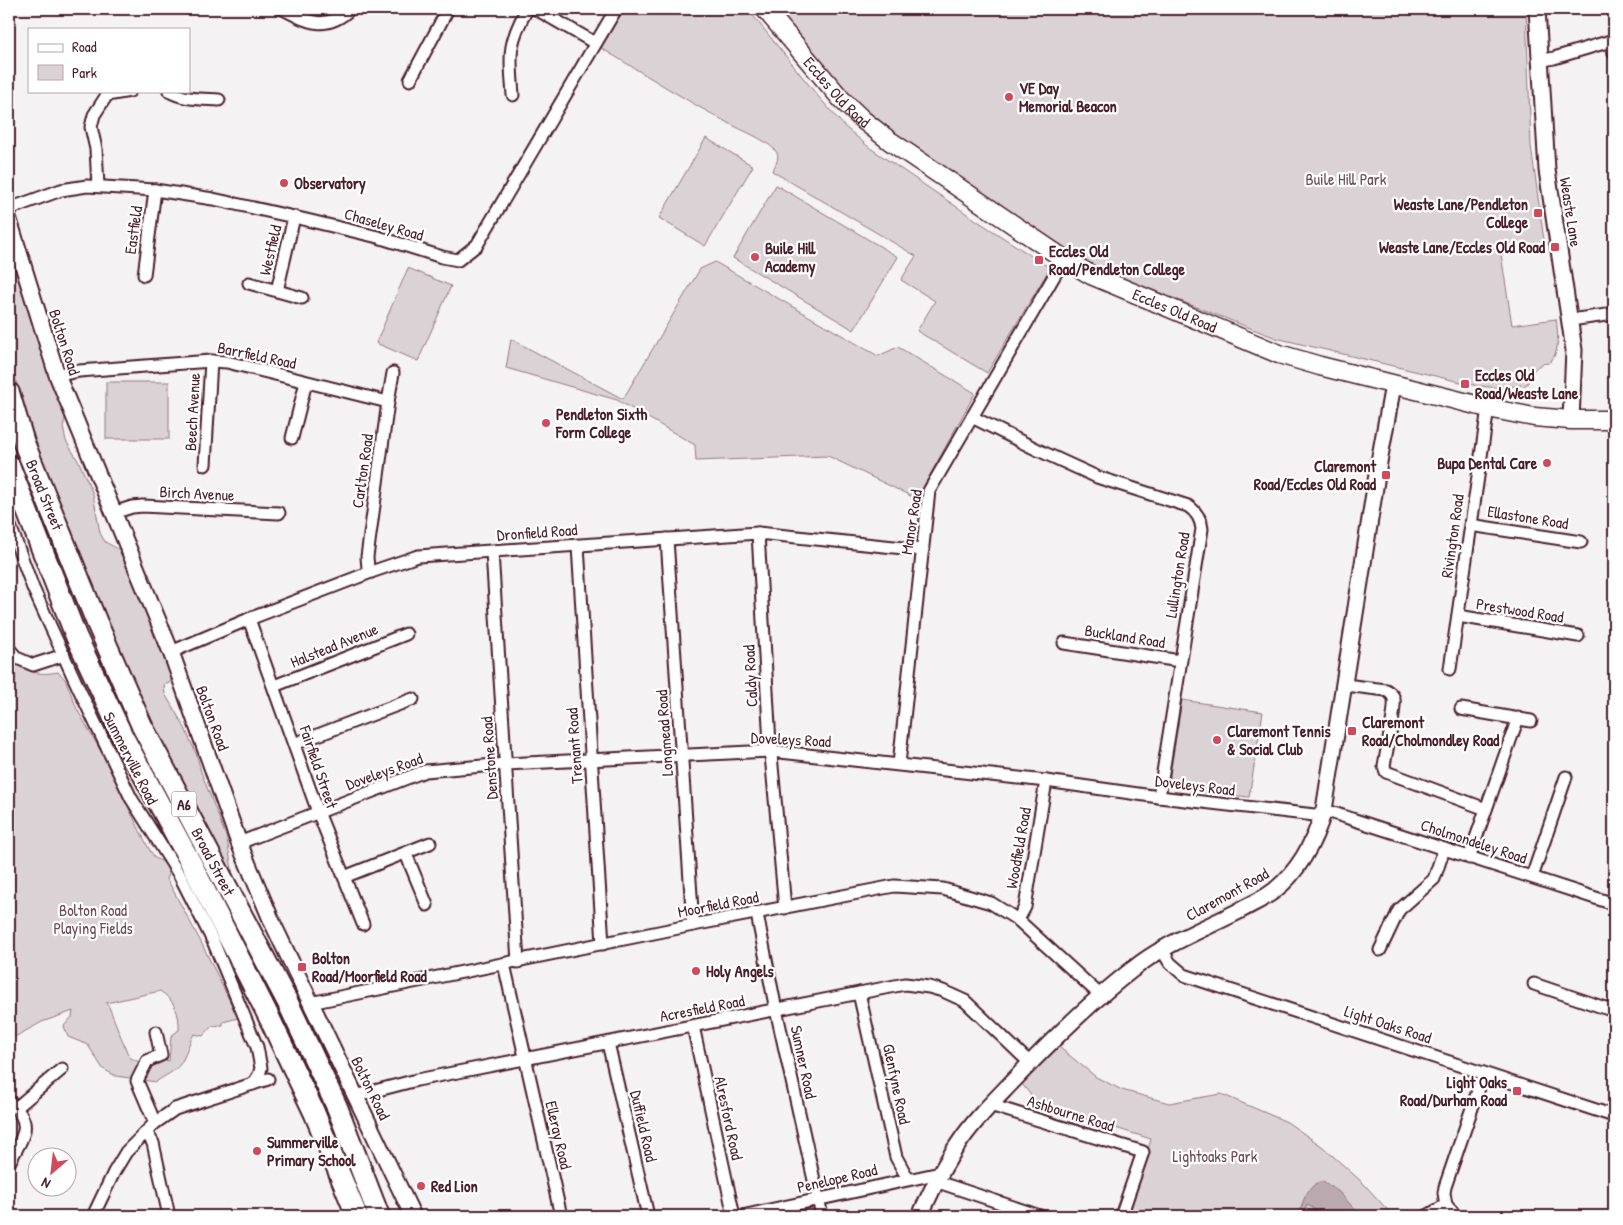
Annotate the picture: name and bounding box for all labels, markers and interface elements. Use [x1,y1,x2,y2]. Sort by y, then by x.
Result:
legend [28,28,190,92]
text: Road [72,36,97,57]
street label: Eccles Old Road [799,52,875,133]
text: Park [72,62,97,83]
place label: VE Day Memorial Beacon [1019,77,1117,117]
marker: VE Day Memorial Beacon [1003,91,1015,103]
park label: Buile Hill Park [1306,168,1387,190]
place label: Observatory [294,172,366,195]
street label: Weaste Lane [1555,176,1587,249]
marker: Observatory [278,177,290,189]
place label: Weaste Lane/Pendleton College [1394,193,1529,234]
street label: Chaseley Road [342,202,426,246]
street label: Eastfield [119,205,147,255]
marker: Weaste Lane/Pendleton College [1532,207,1544,219]
street label: Westfield [254,223,286,277]
place label: Weaste Lane/Eccles Old Road [1379,236,1546,258]
place label: Buile Hill Academy [765,237,816,278]
place label: Eccles Old Road/Pendleton College [1049,240,1186,281]
marker: Weaste Lane/Eccles Old Road [1549,241,1561,253]
marker: Buile Hill Academy [749,251,761,263]
marker: Eccles Old Road/Pendleton College [1033,254,1045,266]
street label: Eccles Old Road [1129,283,1220,338]
street label: Bolton Road [44,306,86,378]
street label: Barrfield Road [216,336,298,374]
place label: Eccles Old Road/Weaste Lane [1475,364,1579,404]
street label: Beech Avenue [179,372,205,452]
marker: Eccles Old Road/Weaste Lane [1459,378,1471,390]
place label: Pendleton Sixth Form College [555,403,648,444]
marker: Pendleton Sixth Form College [540,417,552,429]
street label: Carlton Road [346,433,378,509]
place label: Bupa Dental Care [1437,452,1538,475]
place label: Claremont Road/Eccles Old Road [1254,455,1377,495]
street label: Broad Street [21,456,69,534]
marker: Bupa Dental Care [1541,457,1553,469]
marker: Claremont Road/Eccles Old Road [1380,469,1392,481]
street label: Birch Avenue [159,480,236,506]
street label: Manor Road [895,488,927,556]
street label: Rivington Road [1435,493,1469,579]
street label: Ellastone Road [1486,500,1570,534]
street label: Dronfield Road [496,518,578,546]
street label: Lullington Road [1159,531,1195,619]
street label: Prestwood Road [1475,592,1565,628]
street label: Halstead Avenue [287,617,382,673]
street label: Buckland Road [1083,619,1167,653]
street label: Caldy Road [737,644,763,708]
street label: Bolton Road [191,682,235,754]
street label: Longmead Road [650,689,678,777]
street label: Trenant Road [560,707,588,785]
street label: Summerville Road [98,708,164,808]
place label: Claremont Road/Cholmondley Road [1362,711,1500,752]
street label: Denstone Road [475,716,503,800]
place label: Claremont Tennis & Social Club [1227,720,1331,760]
street label: Fairfield Street [294,722,344,812]
marker: Claremont Road/Cholmondley Road [1346,725,1358,737]
street label: Doveleys Road [750,726,832,752]
marker: Claremont Tennis & Social Club [1211,734,1223,746]
street label: Doveleys Road [343,747,425,795]
street label: Doveleys Road [1154,769,1236,801]
road number: A6 [172,792,196,816]
street label: Woodfield Road [1000,806,1036,890]
street label: Cholmondeley Road [1418,813,1530,869]
street label: Broad Street [186,824,241,900]
street label: Claremont Road [1182,862,1272,926]
street label: Moorfield Road [676,885,760,923]
park label: Bolton Road Playing Fields [53,899,133,939]
place label: Bolton Road/Moorfield Road [312,947,427,987]
place label: Holy Angels [706,960,774,983]
marker: Bolton Road/Moorfield Road [296,961,308,973]
marker: Holy Angels [690,965,702,977]
street label: Acresfield Road [658,989,746,1027]
street label: Light Oaks Road [1342,1000,1434,1048]
street label: Sumner Road [786,1023,822,1101]
street label: Glenfyne Road [878,1042,916,1126]
street label: Bolton Road [346,1053,396,1123]
place label: Light Oaks Road/Durham Road [1400,1071,1508,1111]
street label: Alresford Road [709,1074,749,1162]
marker: Light Oaks Road/Durham Road [1511,1085,1523,1097]
street label: Duffield Road [625,1088,663,1164]
street label: Ashbourne Road [1025,1089,1117,1137]
street label: Elleray Road [540,1099,578,1171]
place label: Summerville Primary School [267,1131,356,1172]
marker: Summerville Primary School [251,1145,263,1157]
park label: Lightoaks Park [1173,1145,1258,1167]
north arrow [28,1148,78,1198]
street label: Penelope Road [795,1158,879,1198]
text: N [37,1174,53,1194]
place label: Red Lion [431,1175,478,1197]
marker: Red Lion [415,1180,427,1192]

